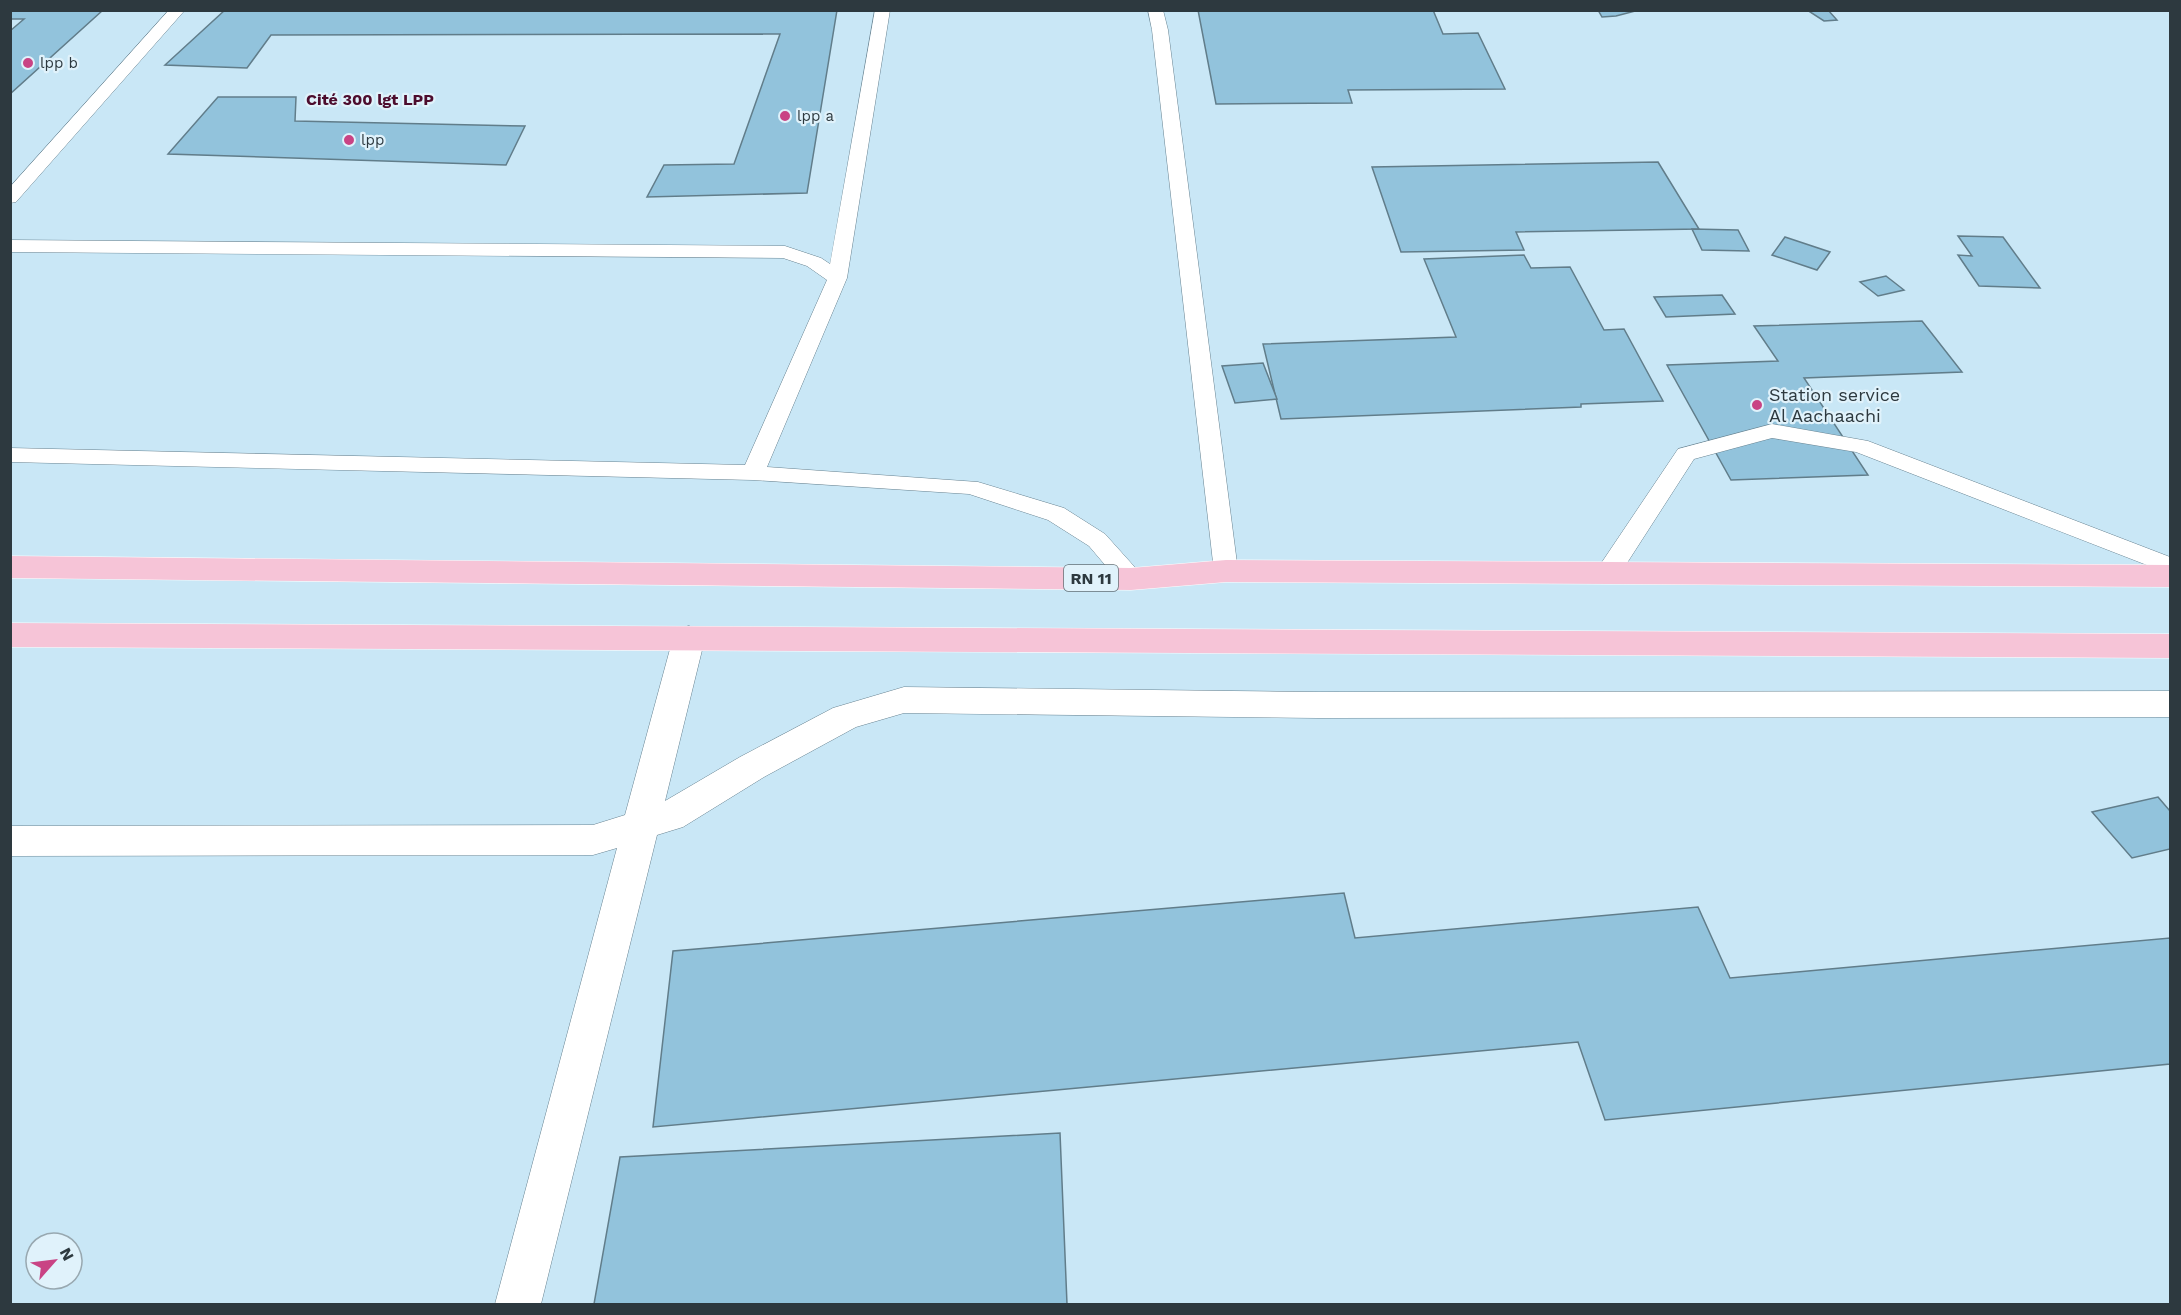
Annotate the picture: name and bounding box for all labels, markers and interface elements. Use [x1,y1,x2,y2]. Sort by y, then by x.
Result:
place label: lpp b [40,54,78,72]
marker: lpp b [21,56,35,70]
district label: Cité 300 lgt LPP [306,90,434,109]
place label: lpp a [797,107,835,125]
marker: lpp a [778,109,792,123]
place label: lpp [361,131,384,149]
marker: lpp [342,133,356,147]
place label: Station service Al Aachaachi [1769,384,1900,426]
marker: Station service Al Aachaachi [1750,398,1764,412]
road number: RN 11 [1064,565,1118,591]
north arrow [24,1231,84,1291]
text: N [56,1244,78,1264]

